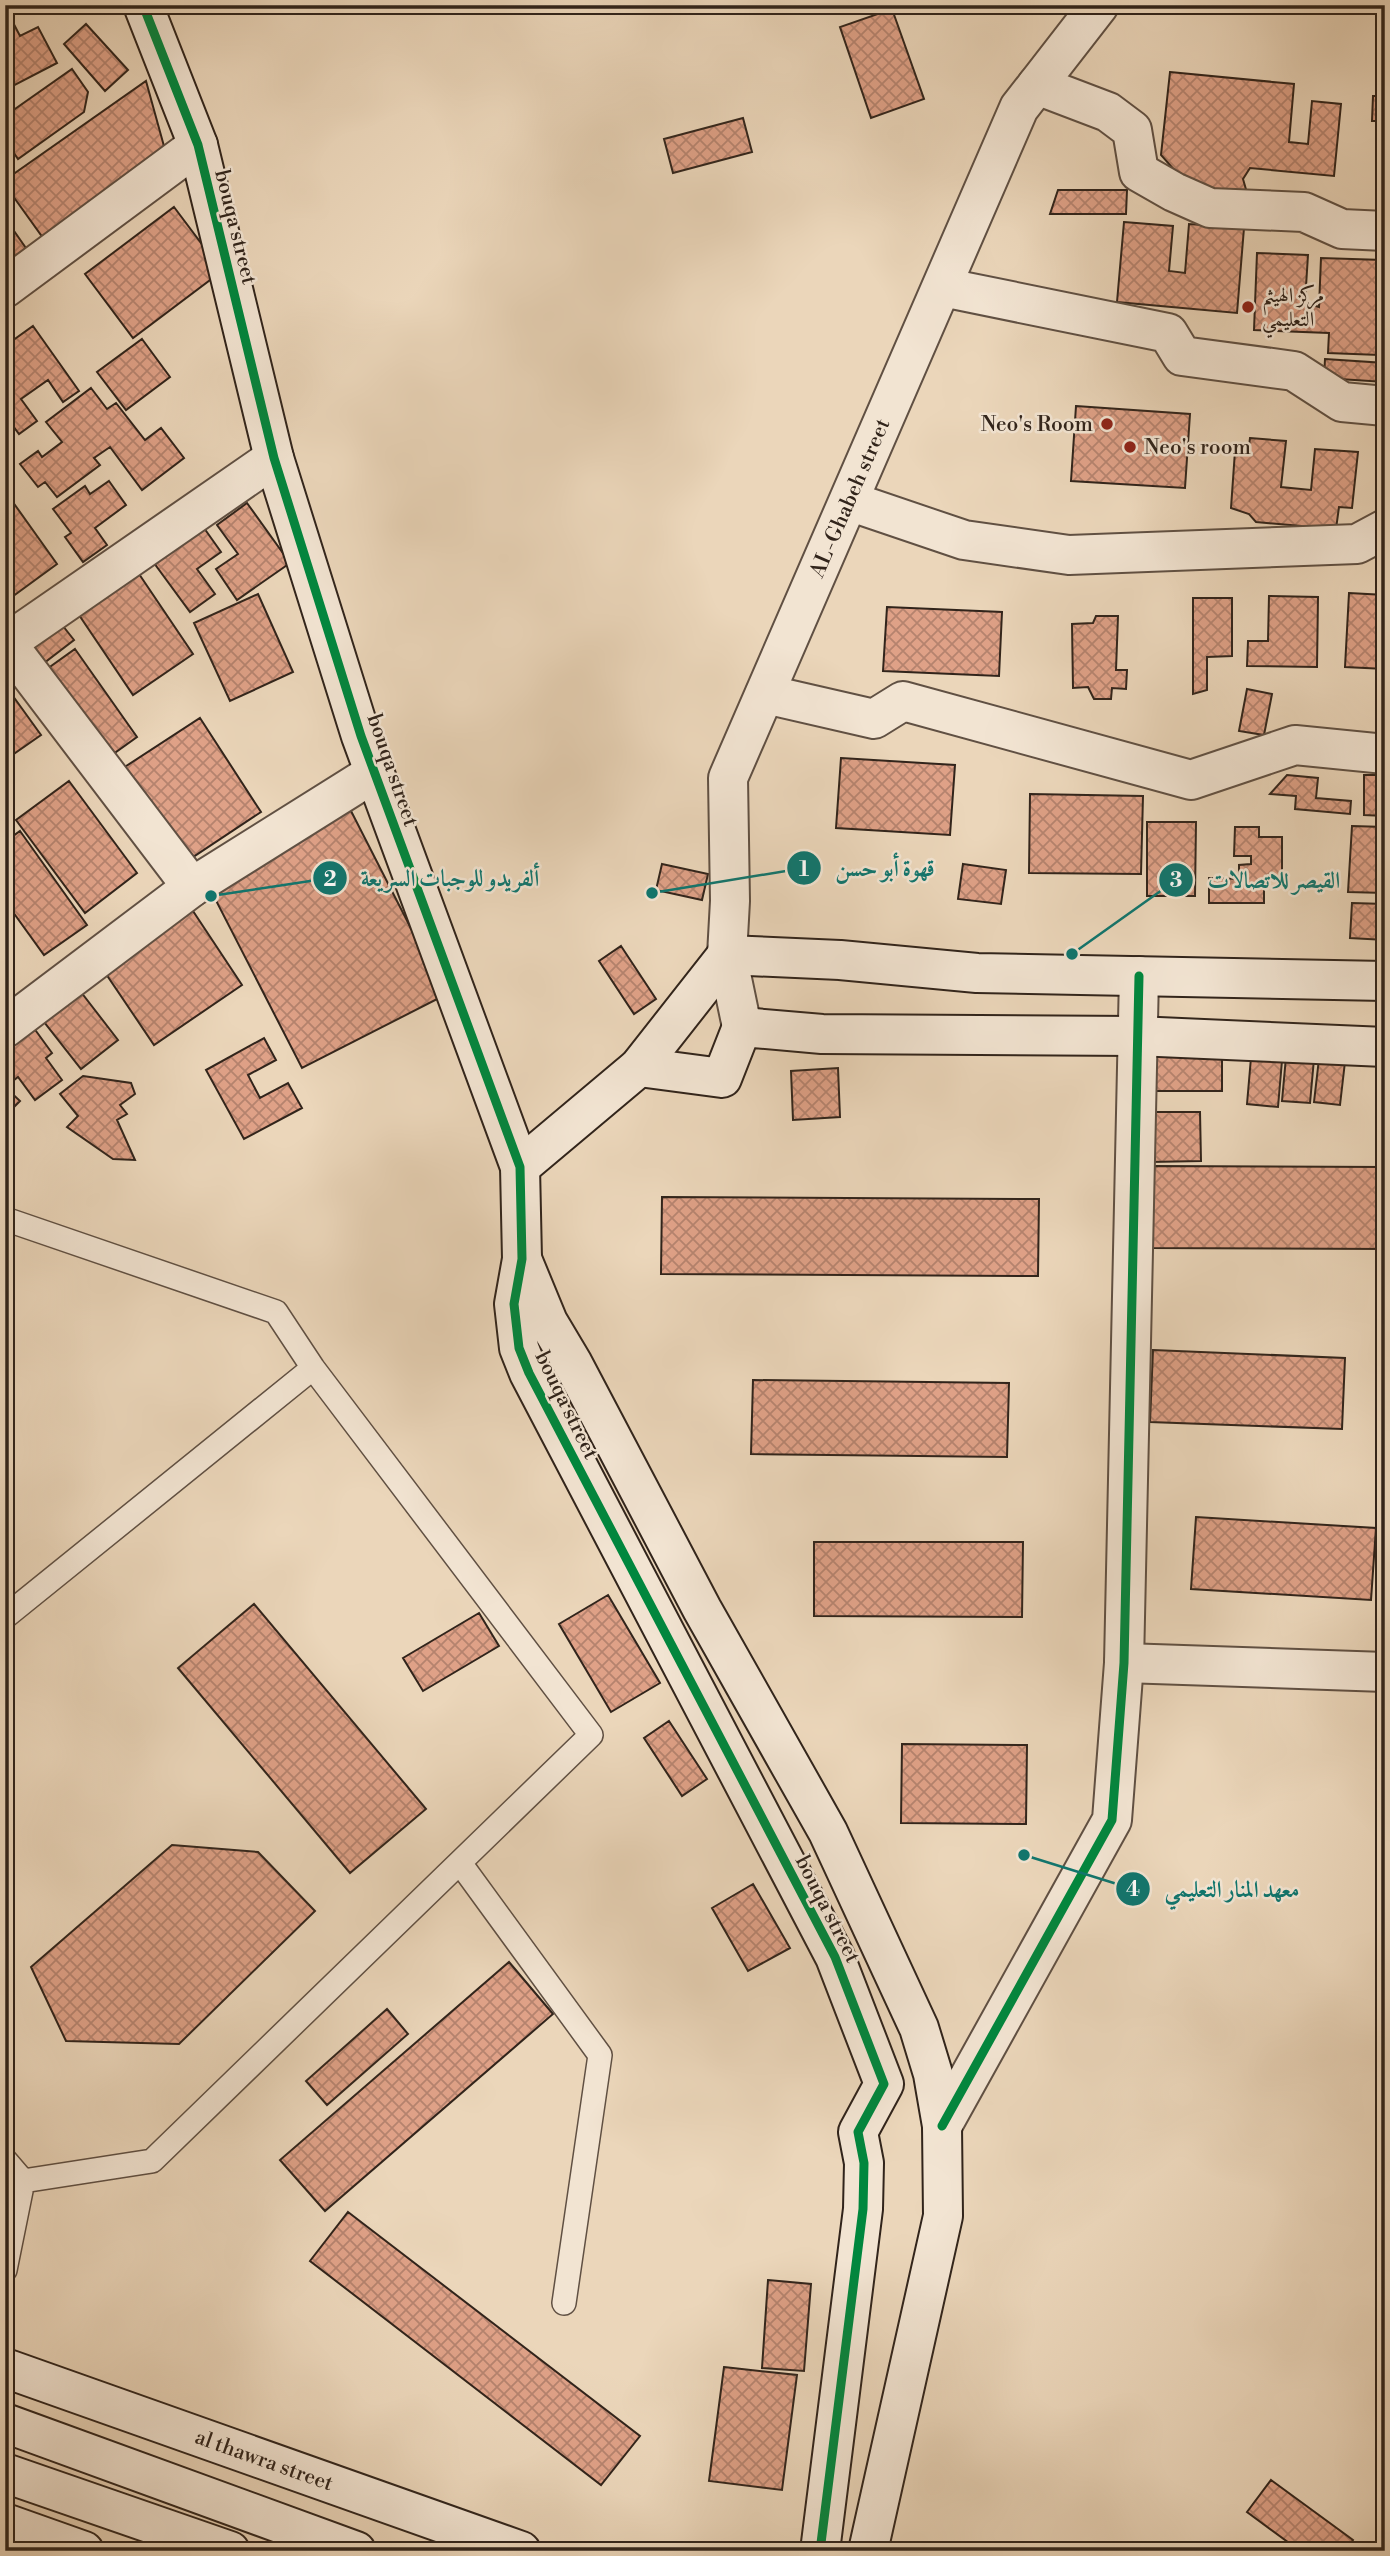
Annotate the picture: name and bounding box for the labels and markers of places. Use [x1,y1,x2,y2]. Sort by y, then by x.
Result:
place label: مركز الهيثم التعليمي [1262,283,1324,339]
marker: مركز الهيثم التعليمي [1240,299,1256,315]
place label: Neo's Room [981,412,1093,438]
marker: Neo's Room [1099,416,1115,432]
place label: Neo's room [1144,435,1251,461]
marker: Neo's room [1122,439,1138,455]
callout: قهوة أبو حسن [787,846,949,890]
callout: ألفريدو للوجبات السريعة [312,856,554,900]
callout: القيصر للاتصالات [1158,858,1354,902]
callout: معهد المنار التعليمي [1115,1867,1313,1911]

